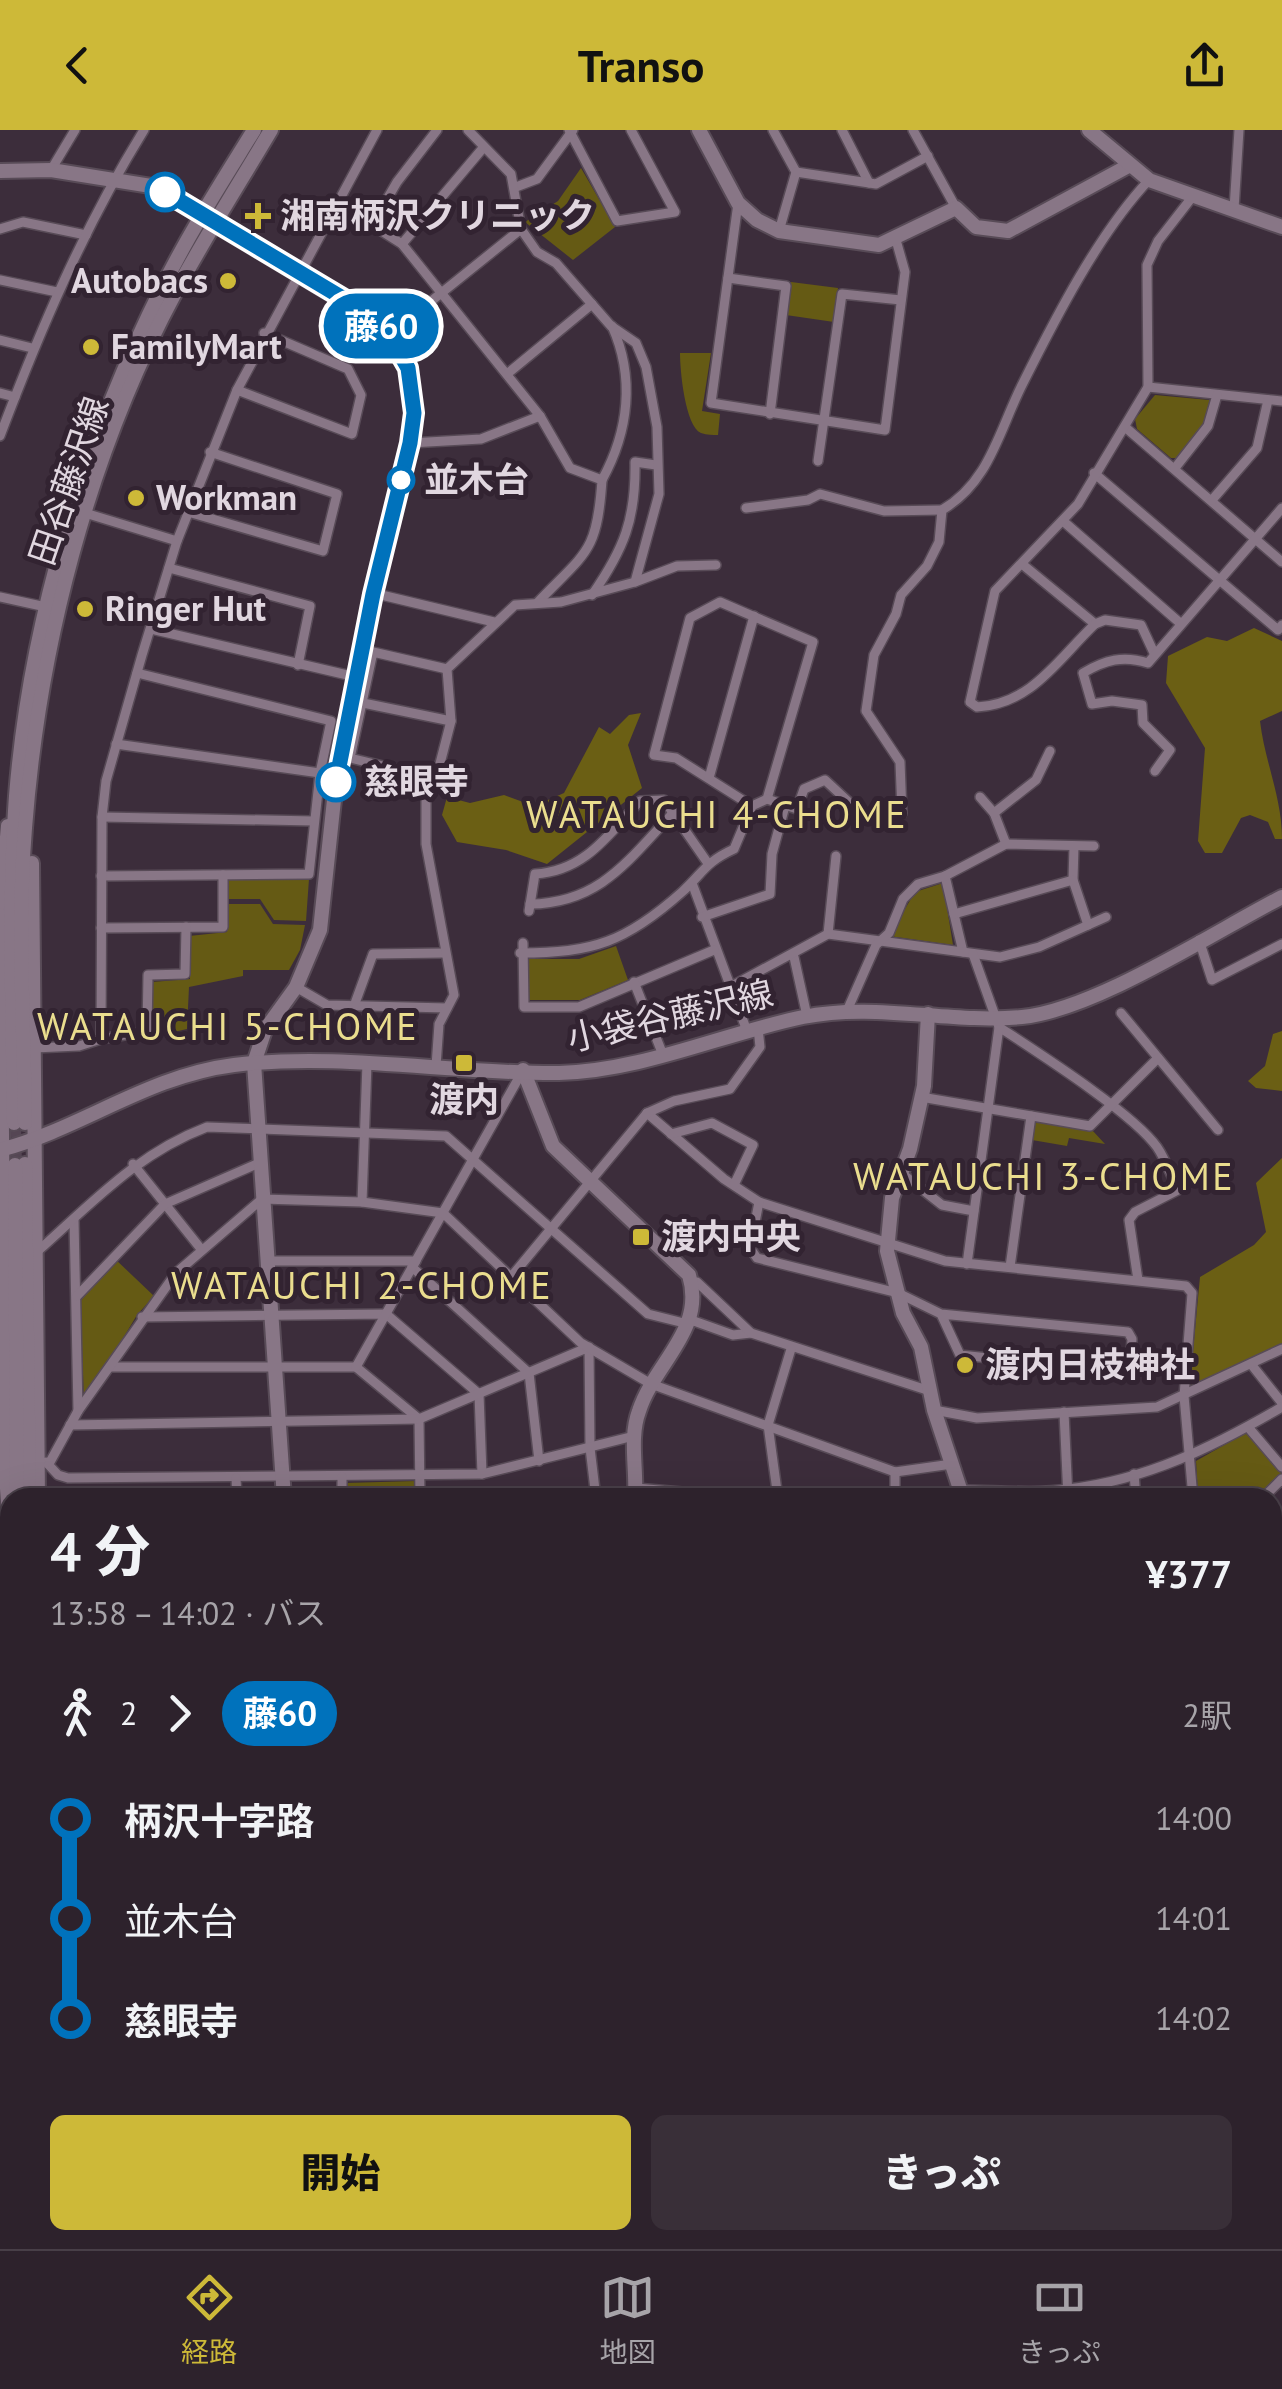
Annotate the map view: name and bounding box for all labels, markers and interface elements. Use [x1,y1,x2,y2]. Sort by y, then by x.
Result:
text: Transo [578,36,704,94]
icon: back [50,38,105,93]
icon: share [1177,38,1232,93]
unlabelled marker [146,173,184,211]
place label: 湘南柄沢クリニック [280,192,595,238]
marker: 湘南柄沢クリニック [245,203,271,229]
place label: Autobacs [71,257,208,303]
marker: Autobacs [217,270,239,292]
line badge: 藤60 [324,294,438,358]
text: 藤60 [344,303,418,349]
place label: FamilyMart [111,323,282,369]
marker: FamilyMart [80,336,102,358]
street label: 田谷藤沢線 [18,390,118,571]
place label: 並木台 [424,456,529,502]
marker: 並木台 [388,467,414,493]
place label: Workman [156,474,297,520]
marker: Workman [125,487,147,509]
place label: Ringer Hut [105,585,267,631]
marker: Ringer Hut [74,598,96,620]
place label: 慈眼寺 [364,758,469,804]
marker: 慈眼寺 [317,763,355,801]
district label: WATAUCHI 4-CHOME [526,789,908,838]
street label: 小袋谷藤沢線 [562,969,777,1061]
district label: WATAUCHI 5-CHOME [37,1001,419,1050]
marker: 渡内 [453,1052,475,1074]
place label: 渡内 [429,1076,499,1122]
district label: WATAUCHI 3-CHOME [853,1151,1235,1200]
place label: 渡内中央 [661,1213,801,1259]
marker: 渡内中央 [630,1226,652,1248]
district label: WATAUCHI 2-CHOME [171,1260,553,1309]
place label: 渡内日枝神社 [985,1341,1195,1387]
marker: 渡内日枝神社 [954,1354,976,1376]
text: 4 分 [50,1515,150,1586]
text: ¥377 [1146,1549,1232,1598]
text: 13:58 – 14:02 · バス [50,1592,326,1634]
icon: walk [50,1686,105,1741]
icon: forward [152,1686,207,1741]
text: 藤60 [242,1690,317,1736]
text: 2 [120,1692,137,1734]
text: 2駅 [1183,1694,1232,1736]
text: 柄沢十字路 [124,1796,314,1845]
text: 14:00 [1155,1797,1232,1839]
text: 並木台 [124,1896,238,1945]
text: 14:01 [1155,1897,1232,1939]
text: 慈眼寺 [124,1996,238,2045]
text: 14:02 [1155,1997,1232,2039]
button: 開始 [50,2115,631,2230]
button: きっぷ [651,2115,1232,2230]
tab: 経路 [181,2270,237,2370]
tab: 地図 [600,2270,656,2370]
tab: きっぷ [1018,2270,1101,2370]

